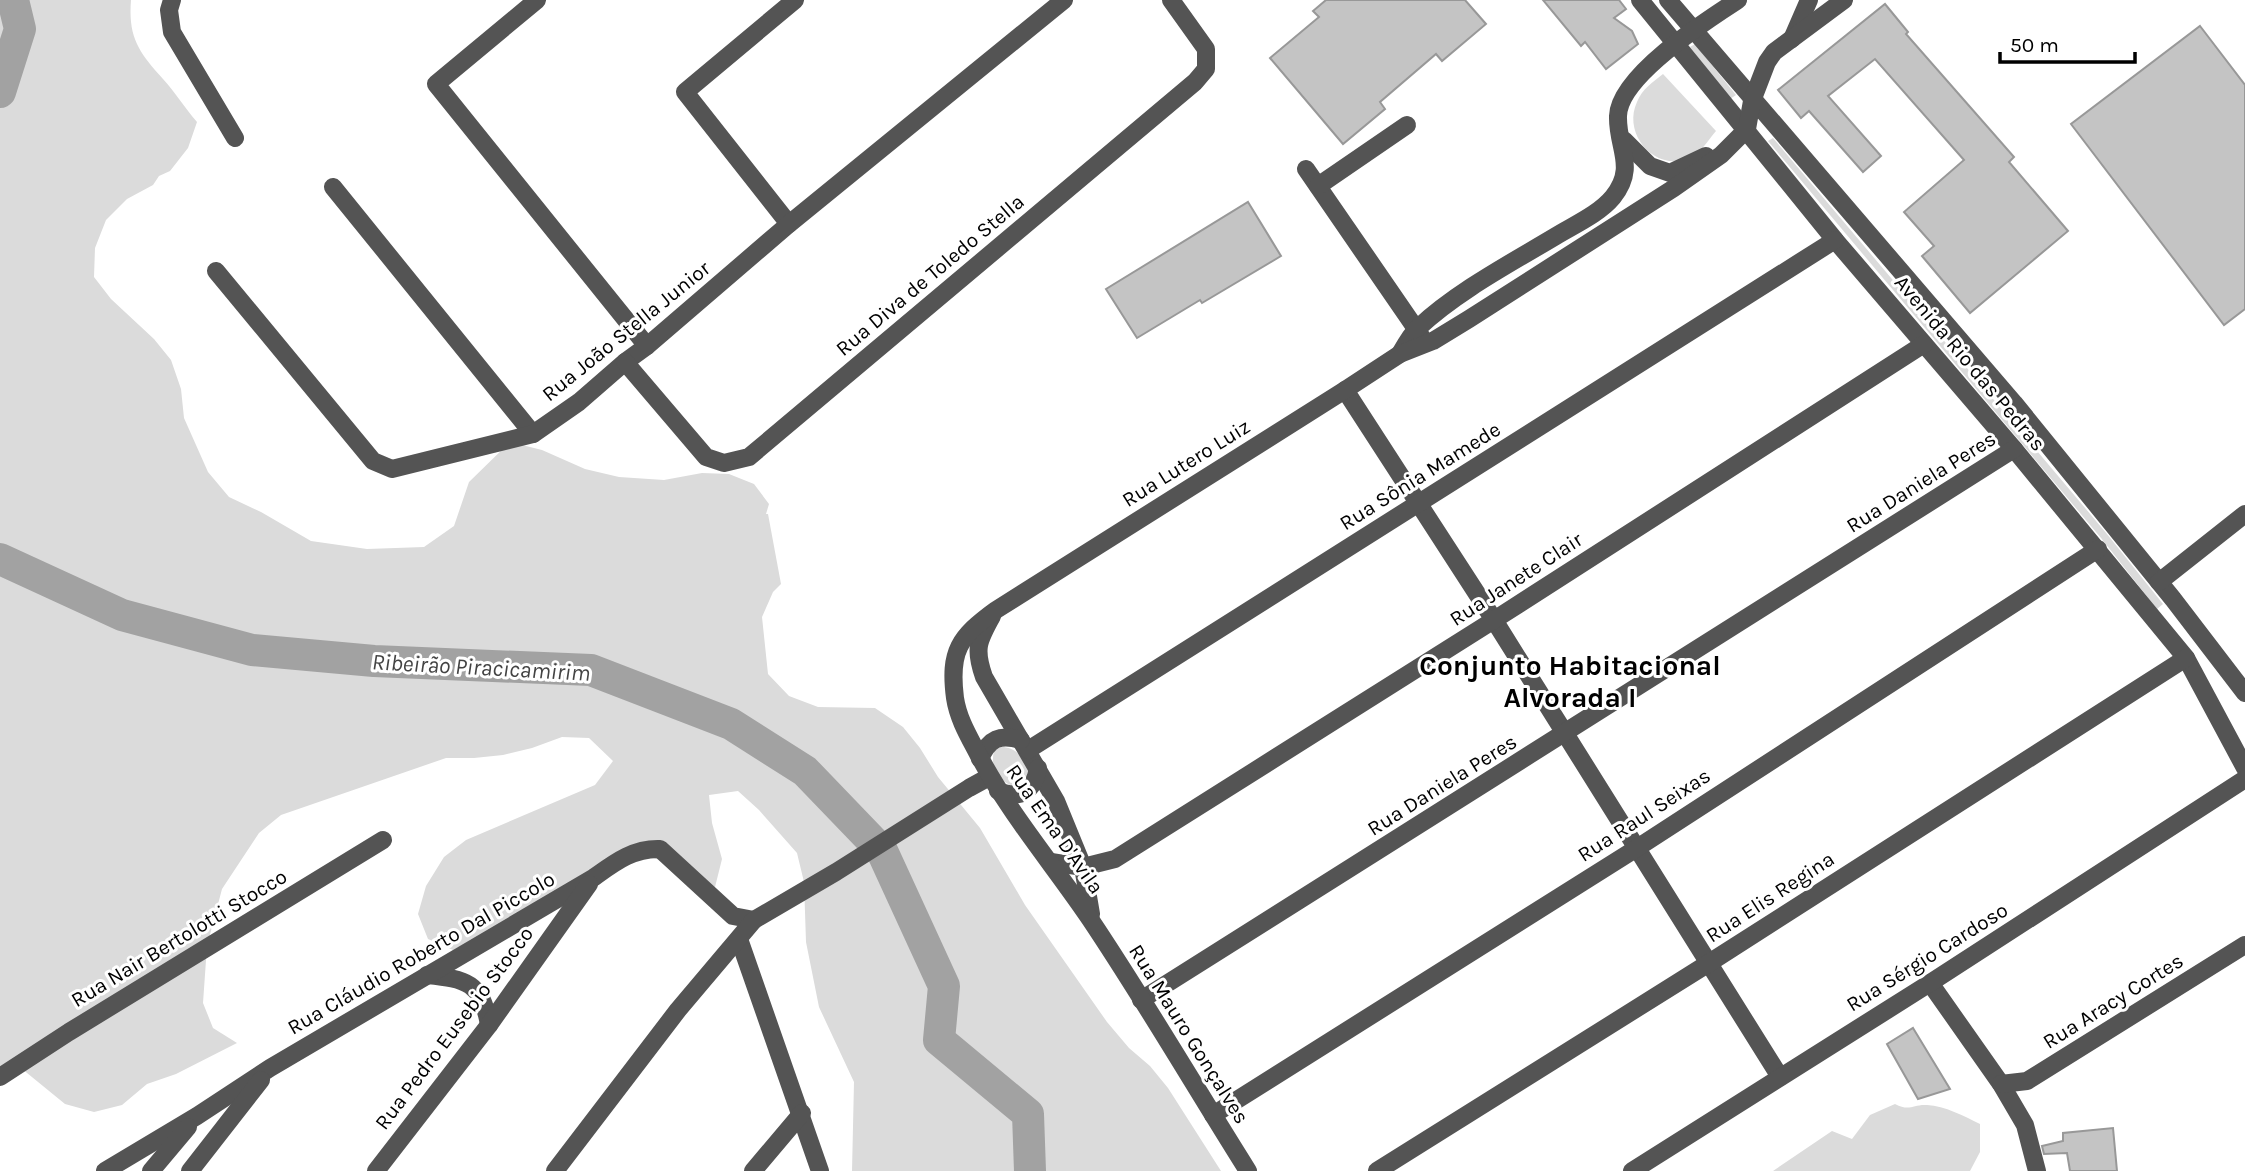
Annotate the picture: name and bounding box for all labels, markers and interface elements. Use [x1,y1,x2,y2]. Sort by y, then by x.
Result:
scale bar [2000,21,2135,65]
text: 50 m [2010,33,2059,57]
street label: Rua Diva de Toledo Stella [831,189,1029,361]
street label: Rua João Stella Junior [537,256,715,406]
street label: Avenida Rio das Pedras [1890,270,2050,456]
street label: Rua Lutero Luiz [1118,414,1254,512]
street label: Rua Sônia Mamede [1335,417,1505,535]
street label: Rua Daniela Peres [1842,426,2000,538]
street label: Rua Janete Clair [1445,527,1587,631]
water label: Ribeirão Piracicamirim [371,648,591,687]
district label: Conjunto Habitacional Alvorada I [1419,649,1721,714]
street label: Rua Daniela Peres [1363,729,1521,841]
street label: Rua Ema D'Avila [1001,760,1109,898]
street label: Rua Raul Seixas [1573,763,1715,867]
street label: Rua Elis Regina [1701,847,1839,947]
street label: Rua Nair Bertolotti Stocco [67,864,291,1012]
street label: Rua Cláudio Roberto Dal Piccolo [283,866,559,1040]
street label: Rua Sérgio Cardoso [1842,898,2012,1016]
street label: Rua Pedro Eusebio Stocco [370,922,538,1134]
street label: Rua Mauro Gonçalves [1124,940,1254,1128]
street label: Rua Aracy Cortes [2039,948,2187,1054]

